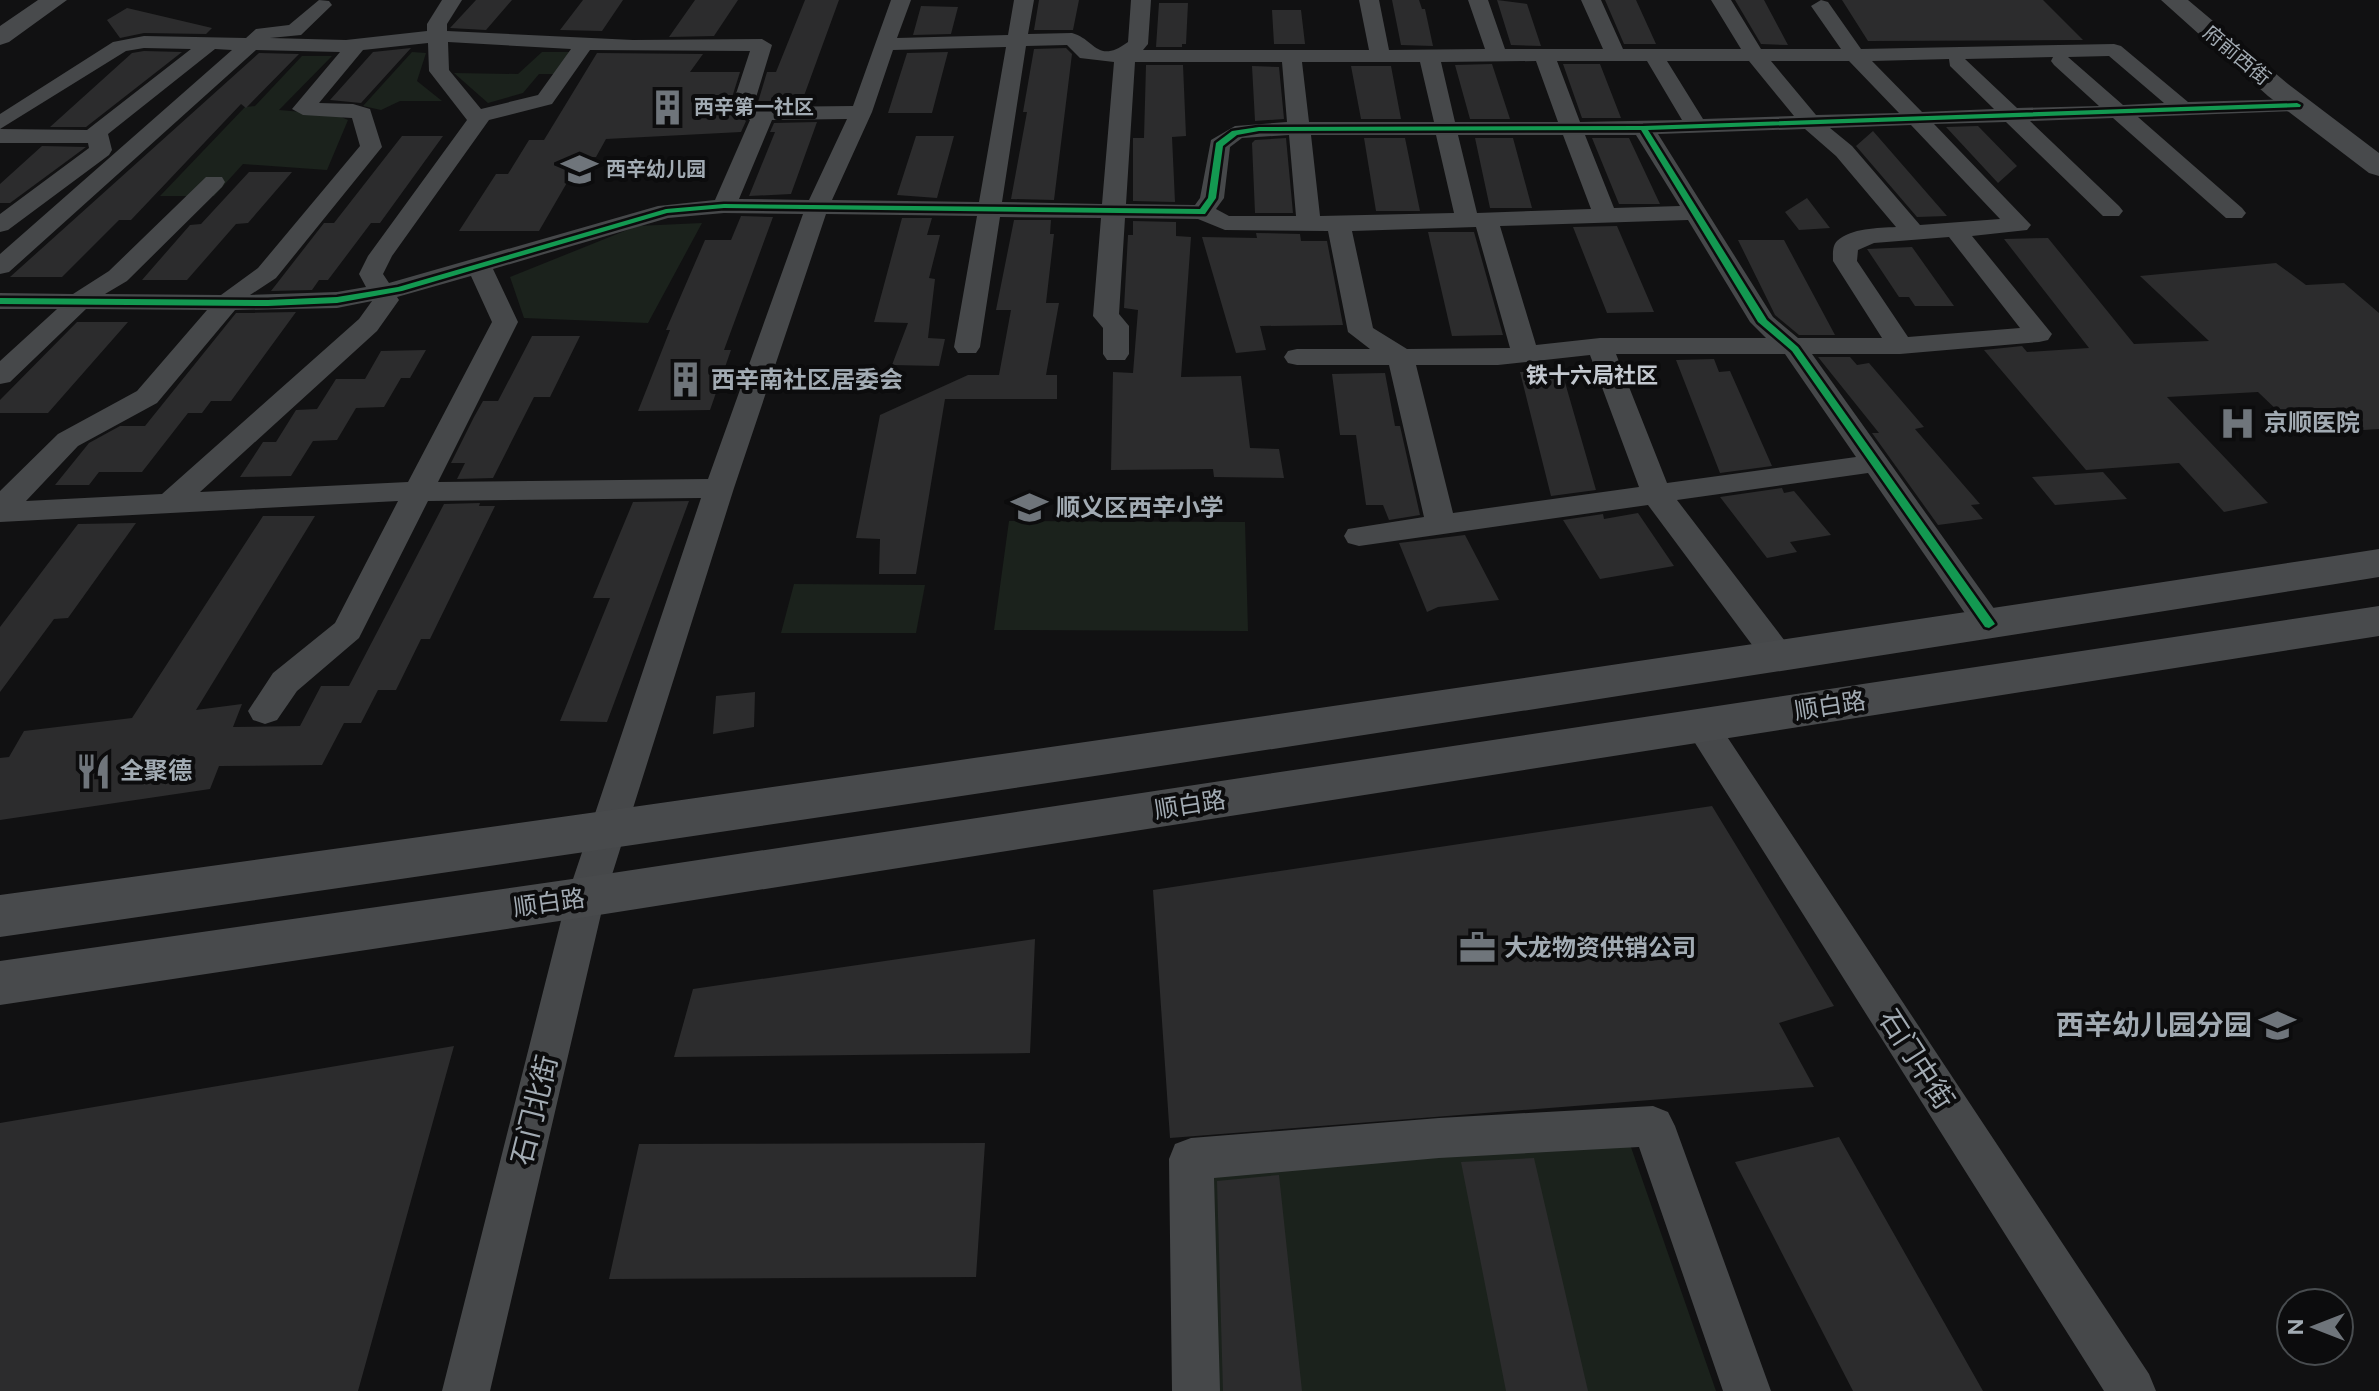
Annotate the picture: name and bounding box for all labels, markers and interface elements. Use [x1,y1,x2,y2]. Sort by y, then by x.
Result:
street label: 府前西街 [2199,20,2275,90]
building icon: 西辛第一社区 [649,88,687,126]
place label: 西辛第一社区 [694,95,814,119]
school or university icon: 西辛幼儿园 [561,150,599,188]
place label: 西辛幼儿园 [606,157,706,181]
building icon: 西辛南社区居委会 [666,361,704,399]
district label: 铁十六局社区 [1526,362,1658,389]
place label: 西辛南社区居委会 [711,365,903,394]
hospital icon: 京顺医院 [2219,404,2257,442]
place label: 京顺医院 [2264,408,2360,437]
school or university icon: 顺义区西辛小学 [1011,489,1049,527]
place label: 顺义区西辛小学 [1056,493,1224,522]
street label: 顺白路 [1792,686,1868,725]
restaurant icon: 全聚德 [75,752,113,790]
place label: 全聚德 [120,756,192,785]
street label: 顺白路 [1152,785,1228,824]
street label: 顺白路 [511,883,587,922]
office icon: 大龙物资供销公司 [1459,929,1497,967]
place label: 大龙物资供销公司 [1504,933,1696,962]
street label: 石门中街 [1872,1003,1962,1115]
school or university icon: 西辛幼儿园分园 [2259,1006,2297,1044]
place label: 西辛幼儿园分园 [2056,1008,2252,1042]
street label: 石门北街 [504,1052,564,1168]
north arrow [2275,1287,2355,1367]
text: N [2282,1318,2309,1336]

